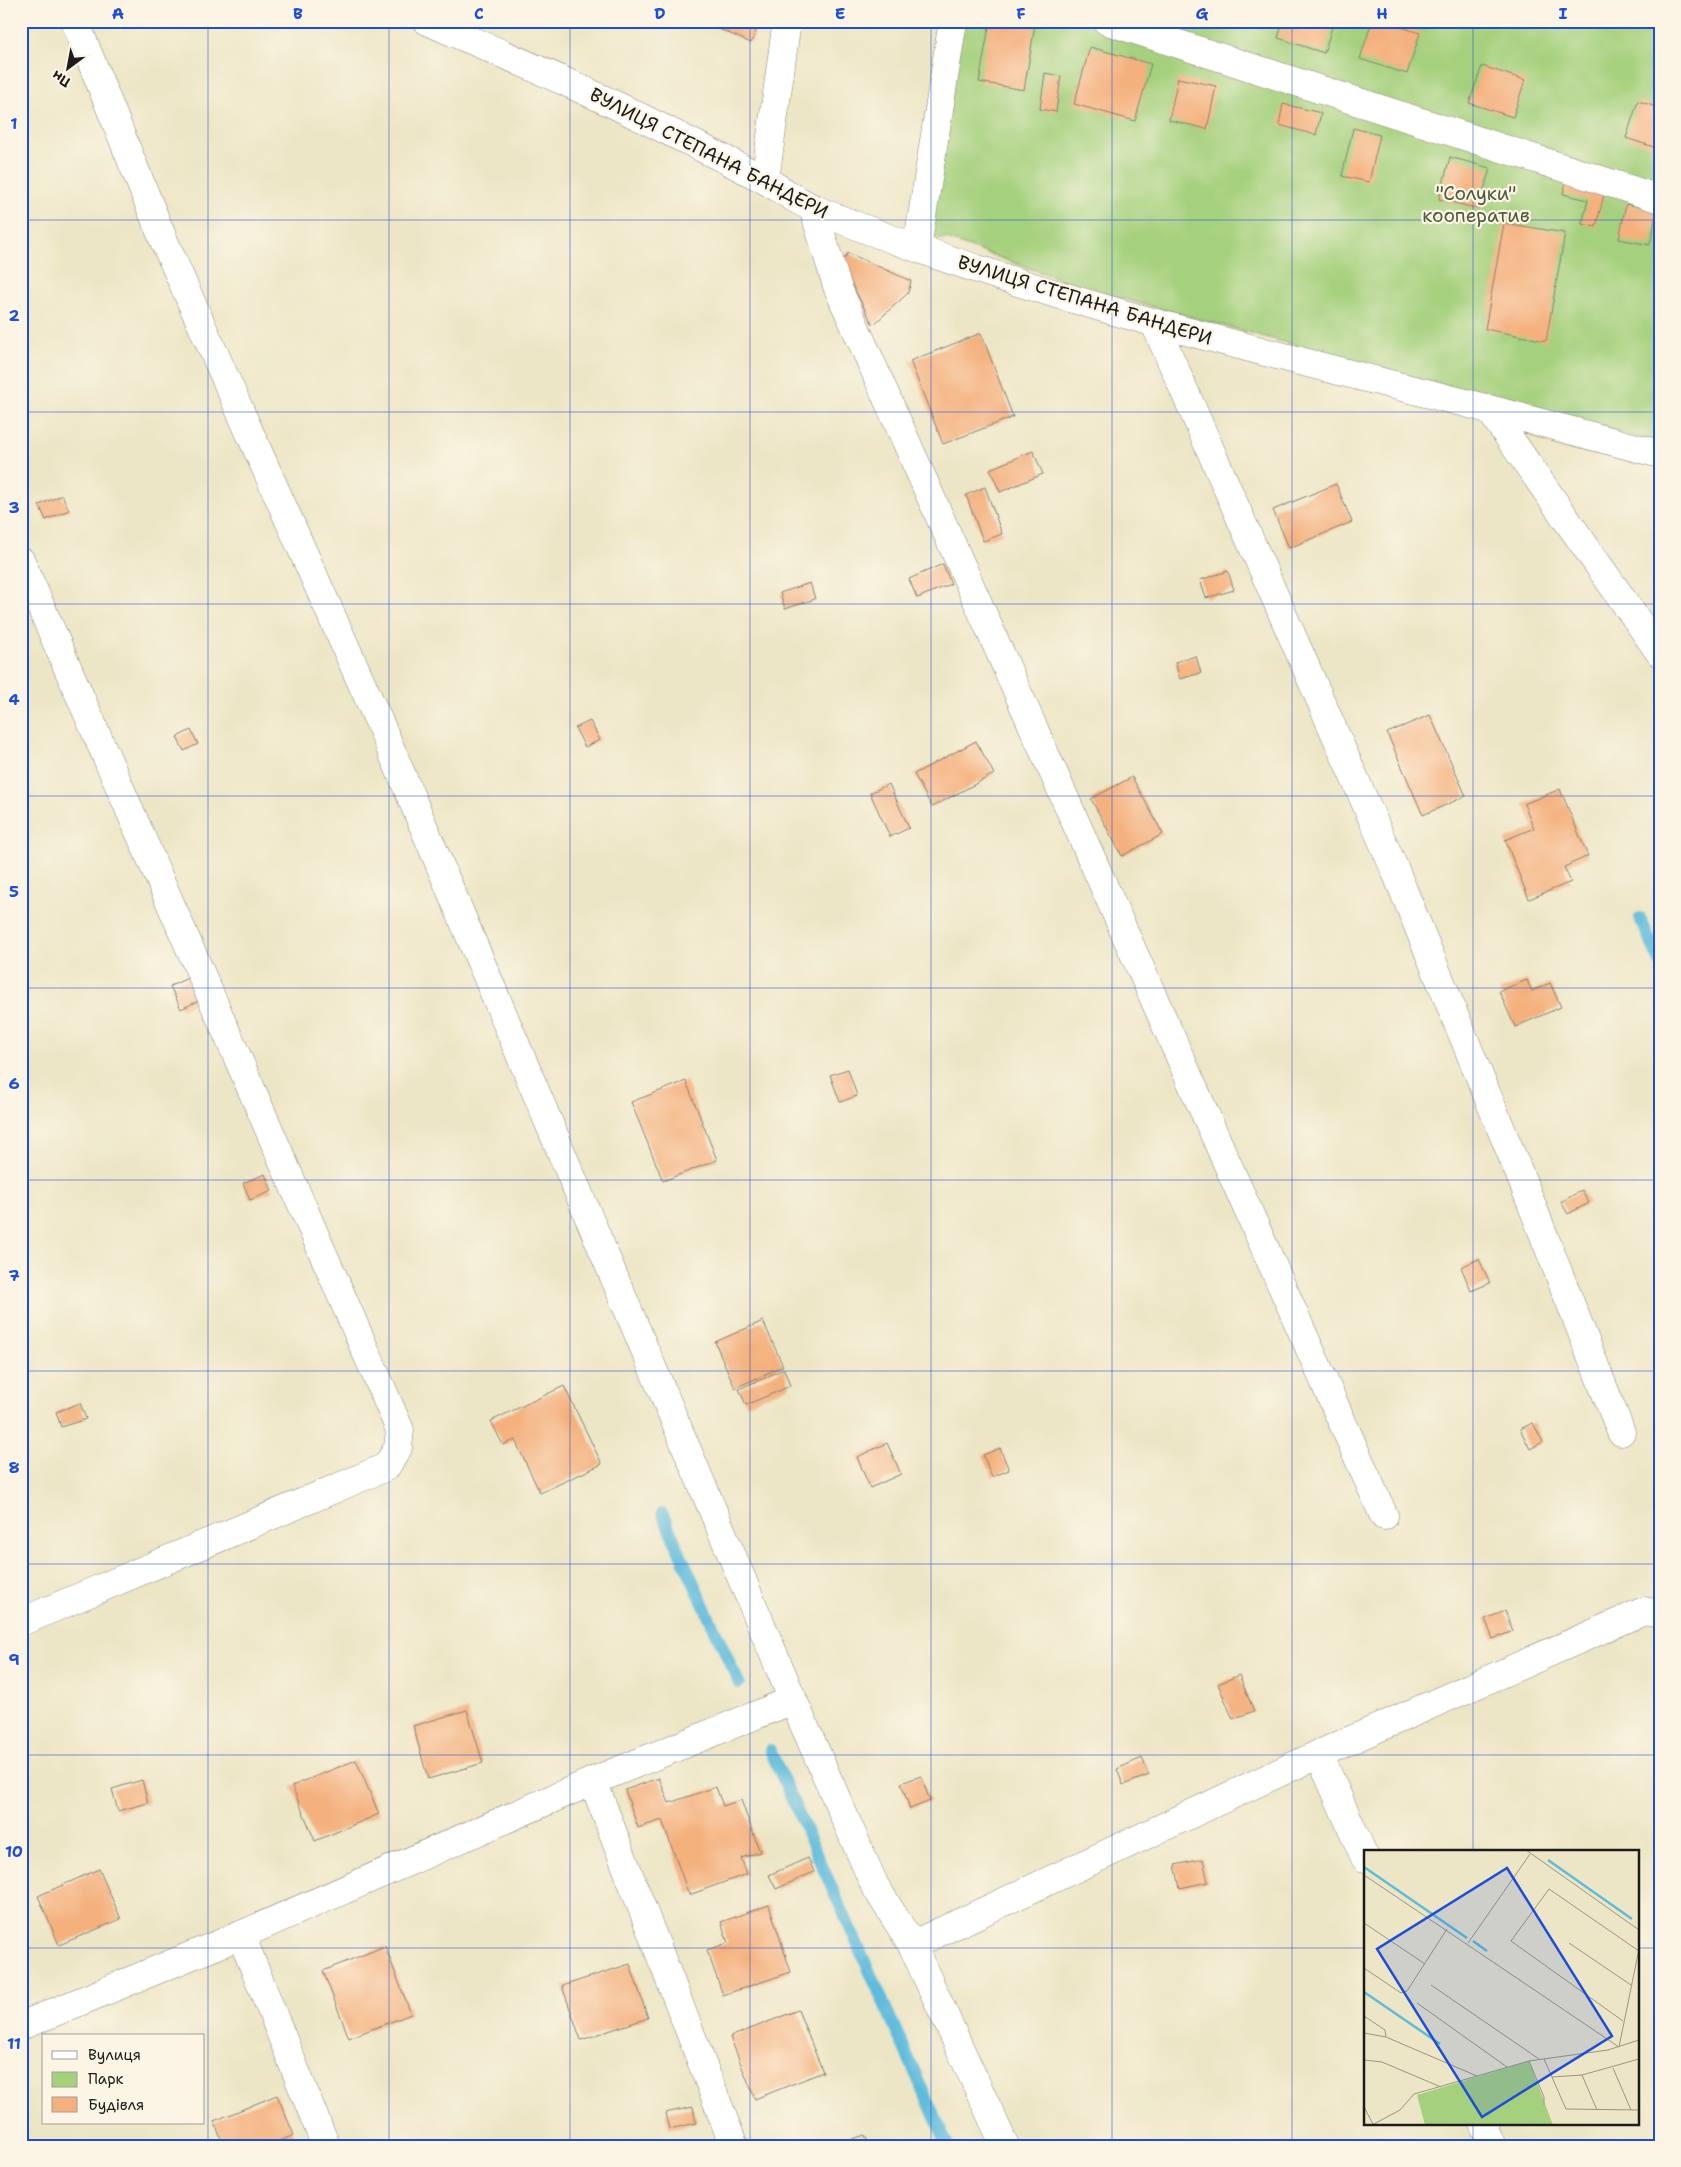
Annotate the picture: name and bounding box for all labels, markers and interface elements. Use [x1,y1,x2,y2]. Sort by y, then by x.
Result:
text: A [112,3,124,24]
text: B [293,3,303,24]
text: C [474,3,484,24]
text: D [654,3,666,24]
text: E [835,3,845,24]
text: F [1016,3,1026,24]
text: G [1196,3,1209,24]
text: H [1376,3,1388,24]
text: I [1559,3,1568,24]
north arrow [42,42,92,92]
text: Пн [48,66,74,92]
street label: ВУЛИЦЯ СТЕПАНА БАНДЕРИ [585,82,833,224]
text: 1 [10,113,18,134]
park label: "Солуки" кооператив [1422,181,1530,228]
street label: ВУЛИЦЯ СТЕПАНА БАНДЕРИ [955,249,1215,351]
text: 2 [8,305,20,326]
text: 3 [8,497,20,518]
text: 4 [8,689,20,710]
text: 5 [9,881,19,902]
text: 6 [8,1073,20,1094]
text: 7 [8,1265,20,1286]
text: 8 [8,1457,20,1478]
text: 9 [8,1649,20,1670]
text: 10 [5,1841,23,1862]
inset map [1364,1850,1638,2124]
text: 11 [7,2033,21,2054]
legend [42,2034,205,2124]
text: Вулиця [88,2045,141,2065]
text: Парк [88,2069,124,2089]
text: Будівля [88,2095,144,2115]

